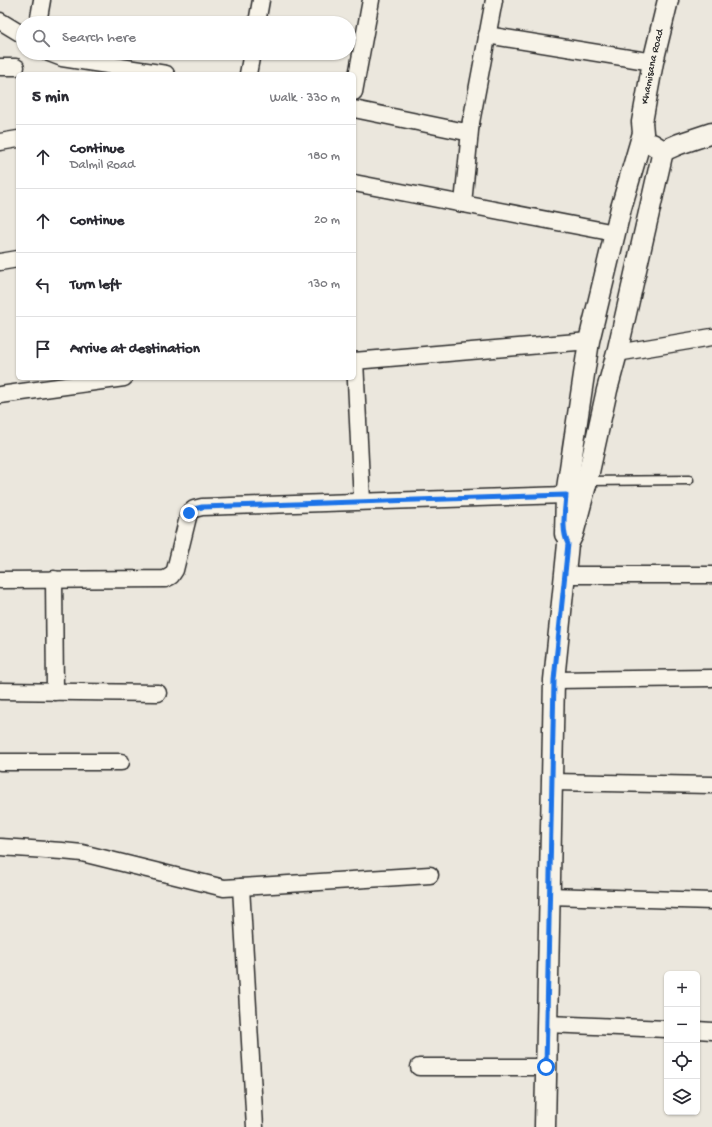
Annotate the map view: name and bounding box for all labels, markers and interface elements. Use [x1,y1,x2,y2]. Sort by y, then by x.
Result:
search box [16,16,356,60]
icon: search [30,27,52,49]
street label: Khamisana Road [639,27,667,105]
text: Search here [62,29,136,47]
text: 5 min [32,88,69,108]
text: Walk · 330 m [270,91,340,106]
text: Continue [70,140,124,158]
icon: ahead [32,146,54,168]
text: 180 m [308,149,340,164]
text: Dalmil Road [70,158,135,173]
icon: ahead [32,210,54,232]
text: Continue [70,212,124,230]
text: 20 m [314,213,340,228]
icon: left [32,274,54,296]
text: Turn left [70,276,121,294]
text: 130 m [308,277,340,292]
icon: arrive [32,338,54,360]
text: Arrive at destination [70,340,200,358]
route end [180,504,198,522]
map controls [664,971,700,1115]
button: + [664,971,700,1007]
button: − [664,1007,700,1043]
button: locate [664,1043,700,1079]
route start [537,1058,555,1076]
button: layers [664,1079,700,1115]

